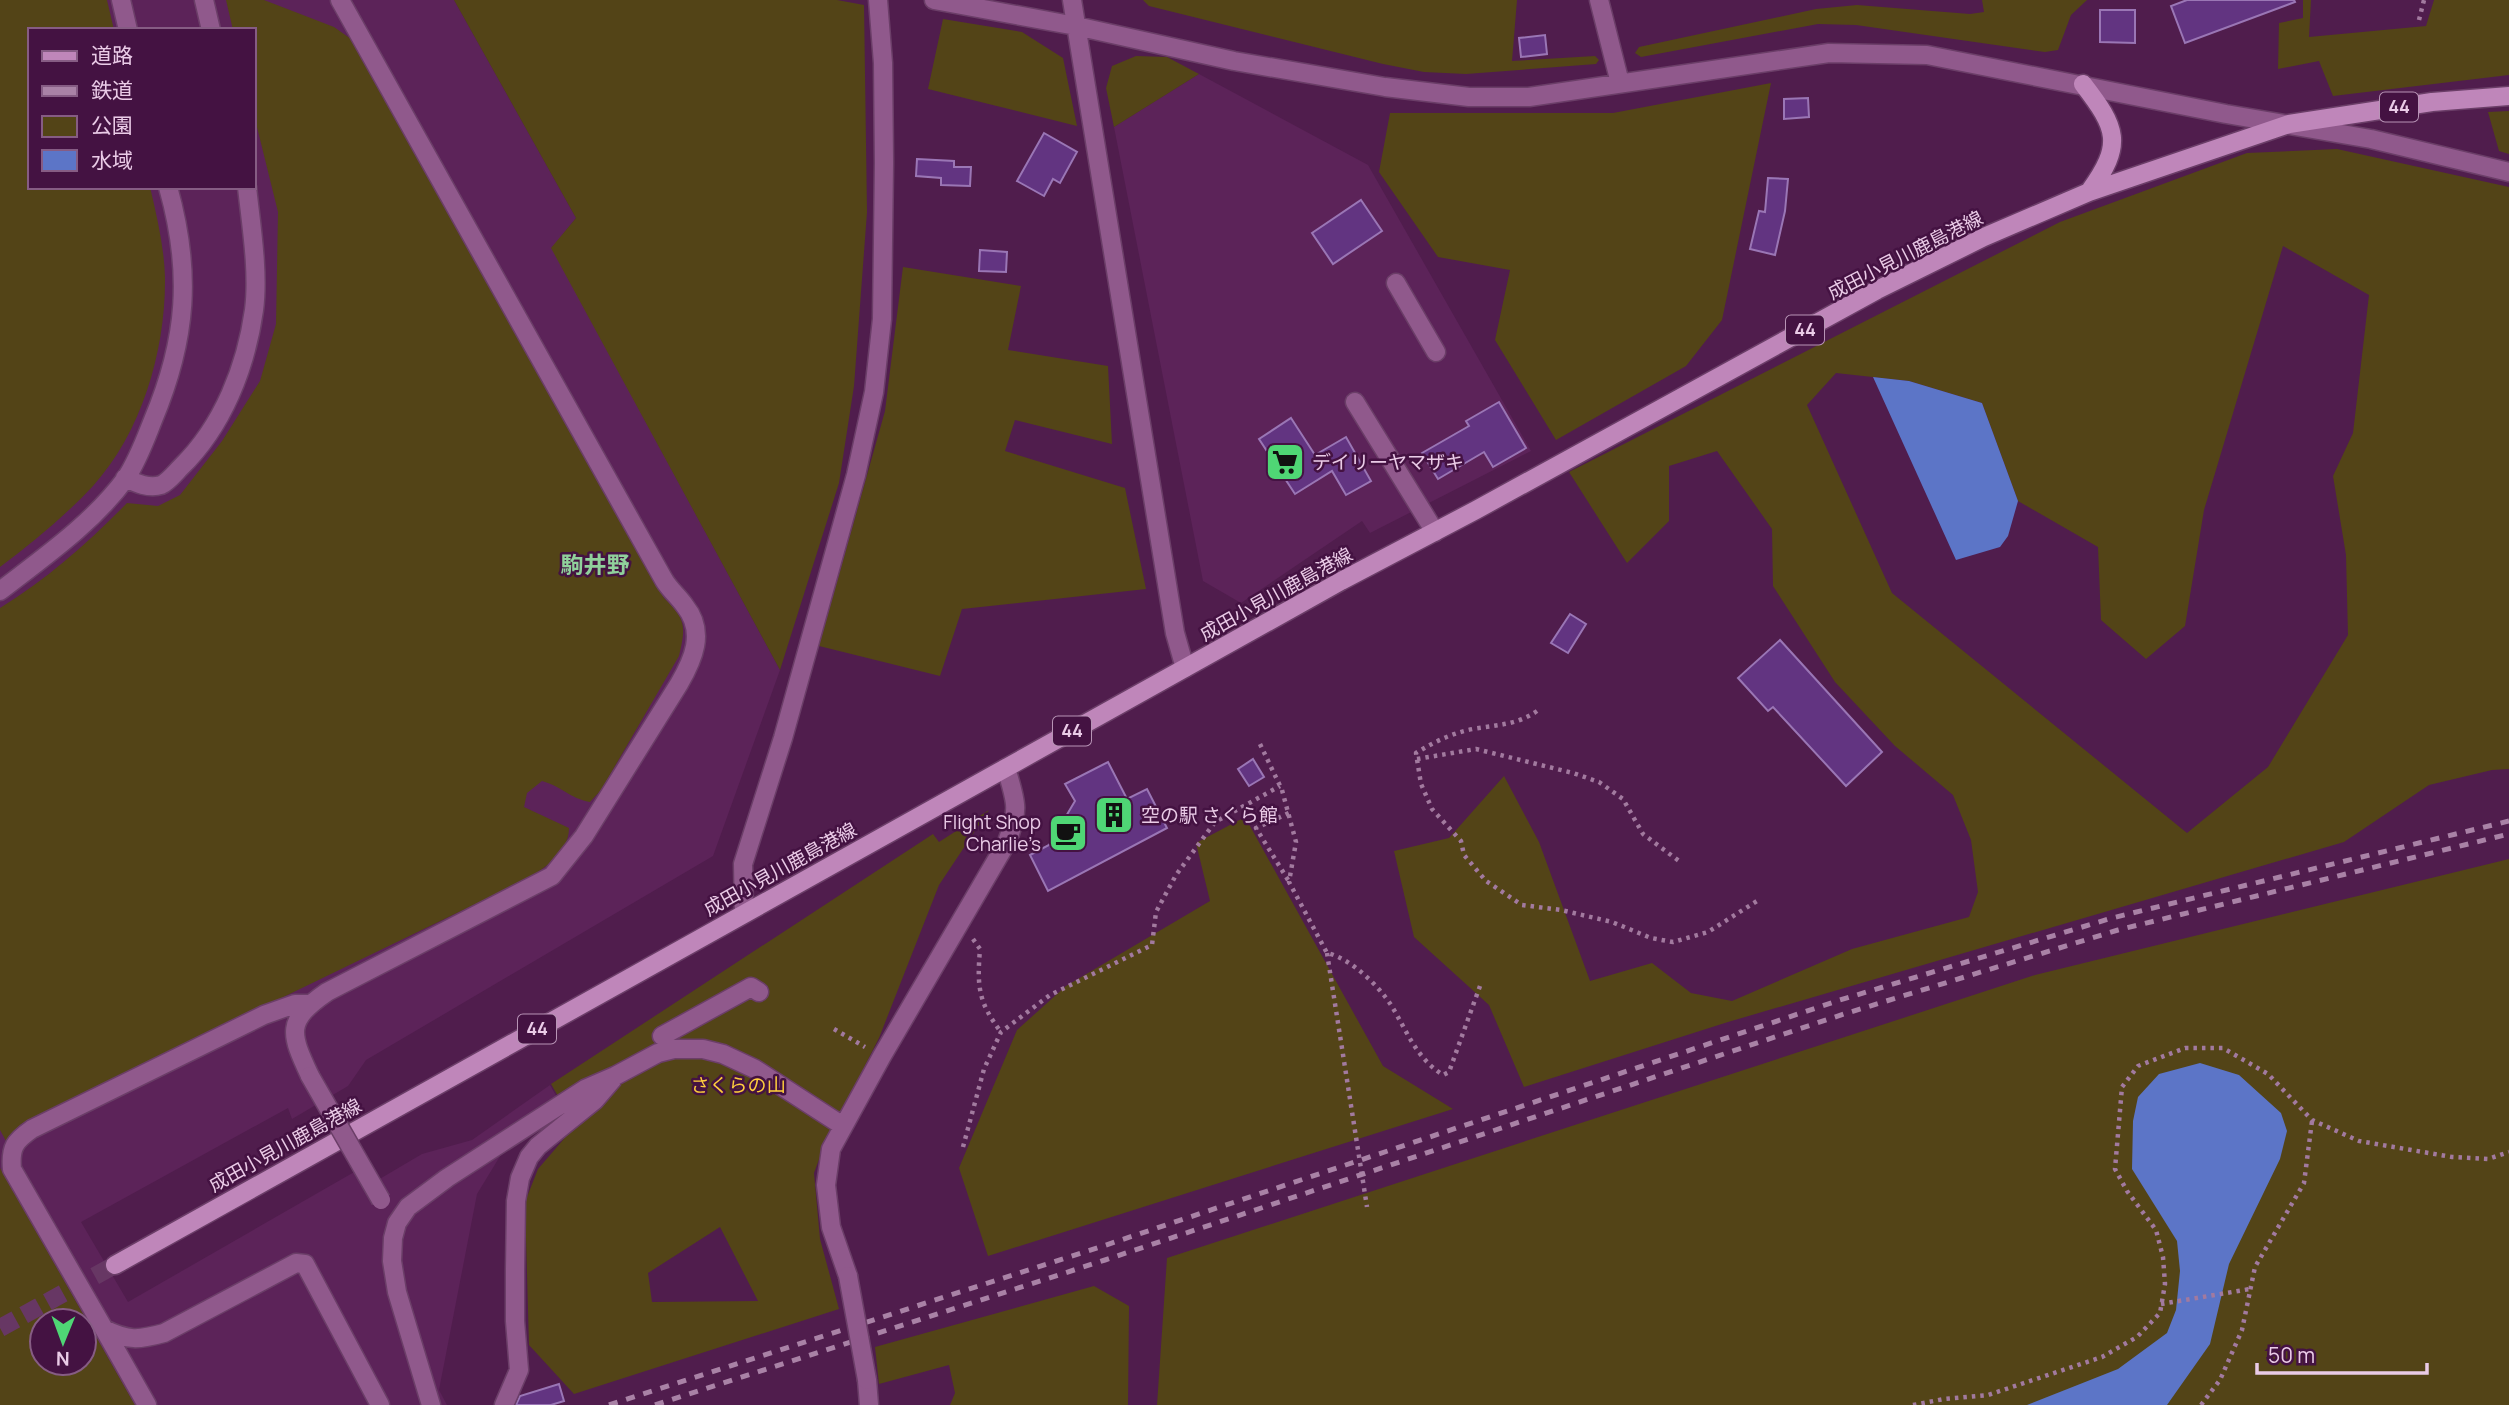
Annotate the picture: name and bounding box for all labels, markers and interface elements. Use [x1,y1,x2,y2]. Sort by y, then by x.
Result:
legend [28,28,256,189]
text: 道路 [91,41,133,69]
text: 鉄道 [91,76,133,104]
road number: 44 [2380,92,2418,122]
text: 公園 [91,111,133,139]
text: 水域 [91,146,133,174]
street label: 成田小見川鹿島港線 [1823,205,1987,305]
road number: 44 [1786,316,1824,344]
supermarket icon: デイリーヤマザキ [1264,441,1306,483]
place label: デイリーヤマザキ [1312,449,1464,475]
street label: 成田小見川鹿島港線 [1195,541,1357,647]
district label: 駒井野 [561,548,630,580]
road number: 44 [1053,716,1091,746]
building icon: 空の駅 さくら館 [1093,794,1135,836]
place label: 空の駅 さくら館 [1141,802,1278,828]
place label: Flight Shop Charlie’s [943,809,1041,857]
cafe icon: Flight Shop Charlie’s [1047,812,1089,854]
street label: 成田小見川鹿島港線 [699,816,861,922]
road number: 44 [518,1014,556,1044]
park label: さくらの山 [690,1072,786,1098]
street label: 成田小見川鹿島港線 [204,1092,366,1198]
north arrow [28,1307,98,1377]
scale bar [2257,1332,2427,1376]
text: 50 m [2268,1341,2315,1369]
text: N [56,1346,70,1372]

